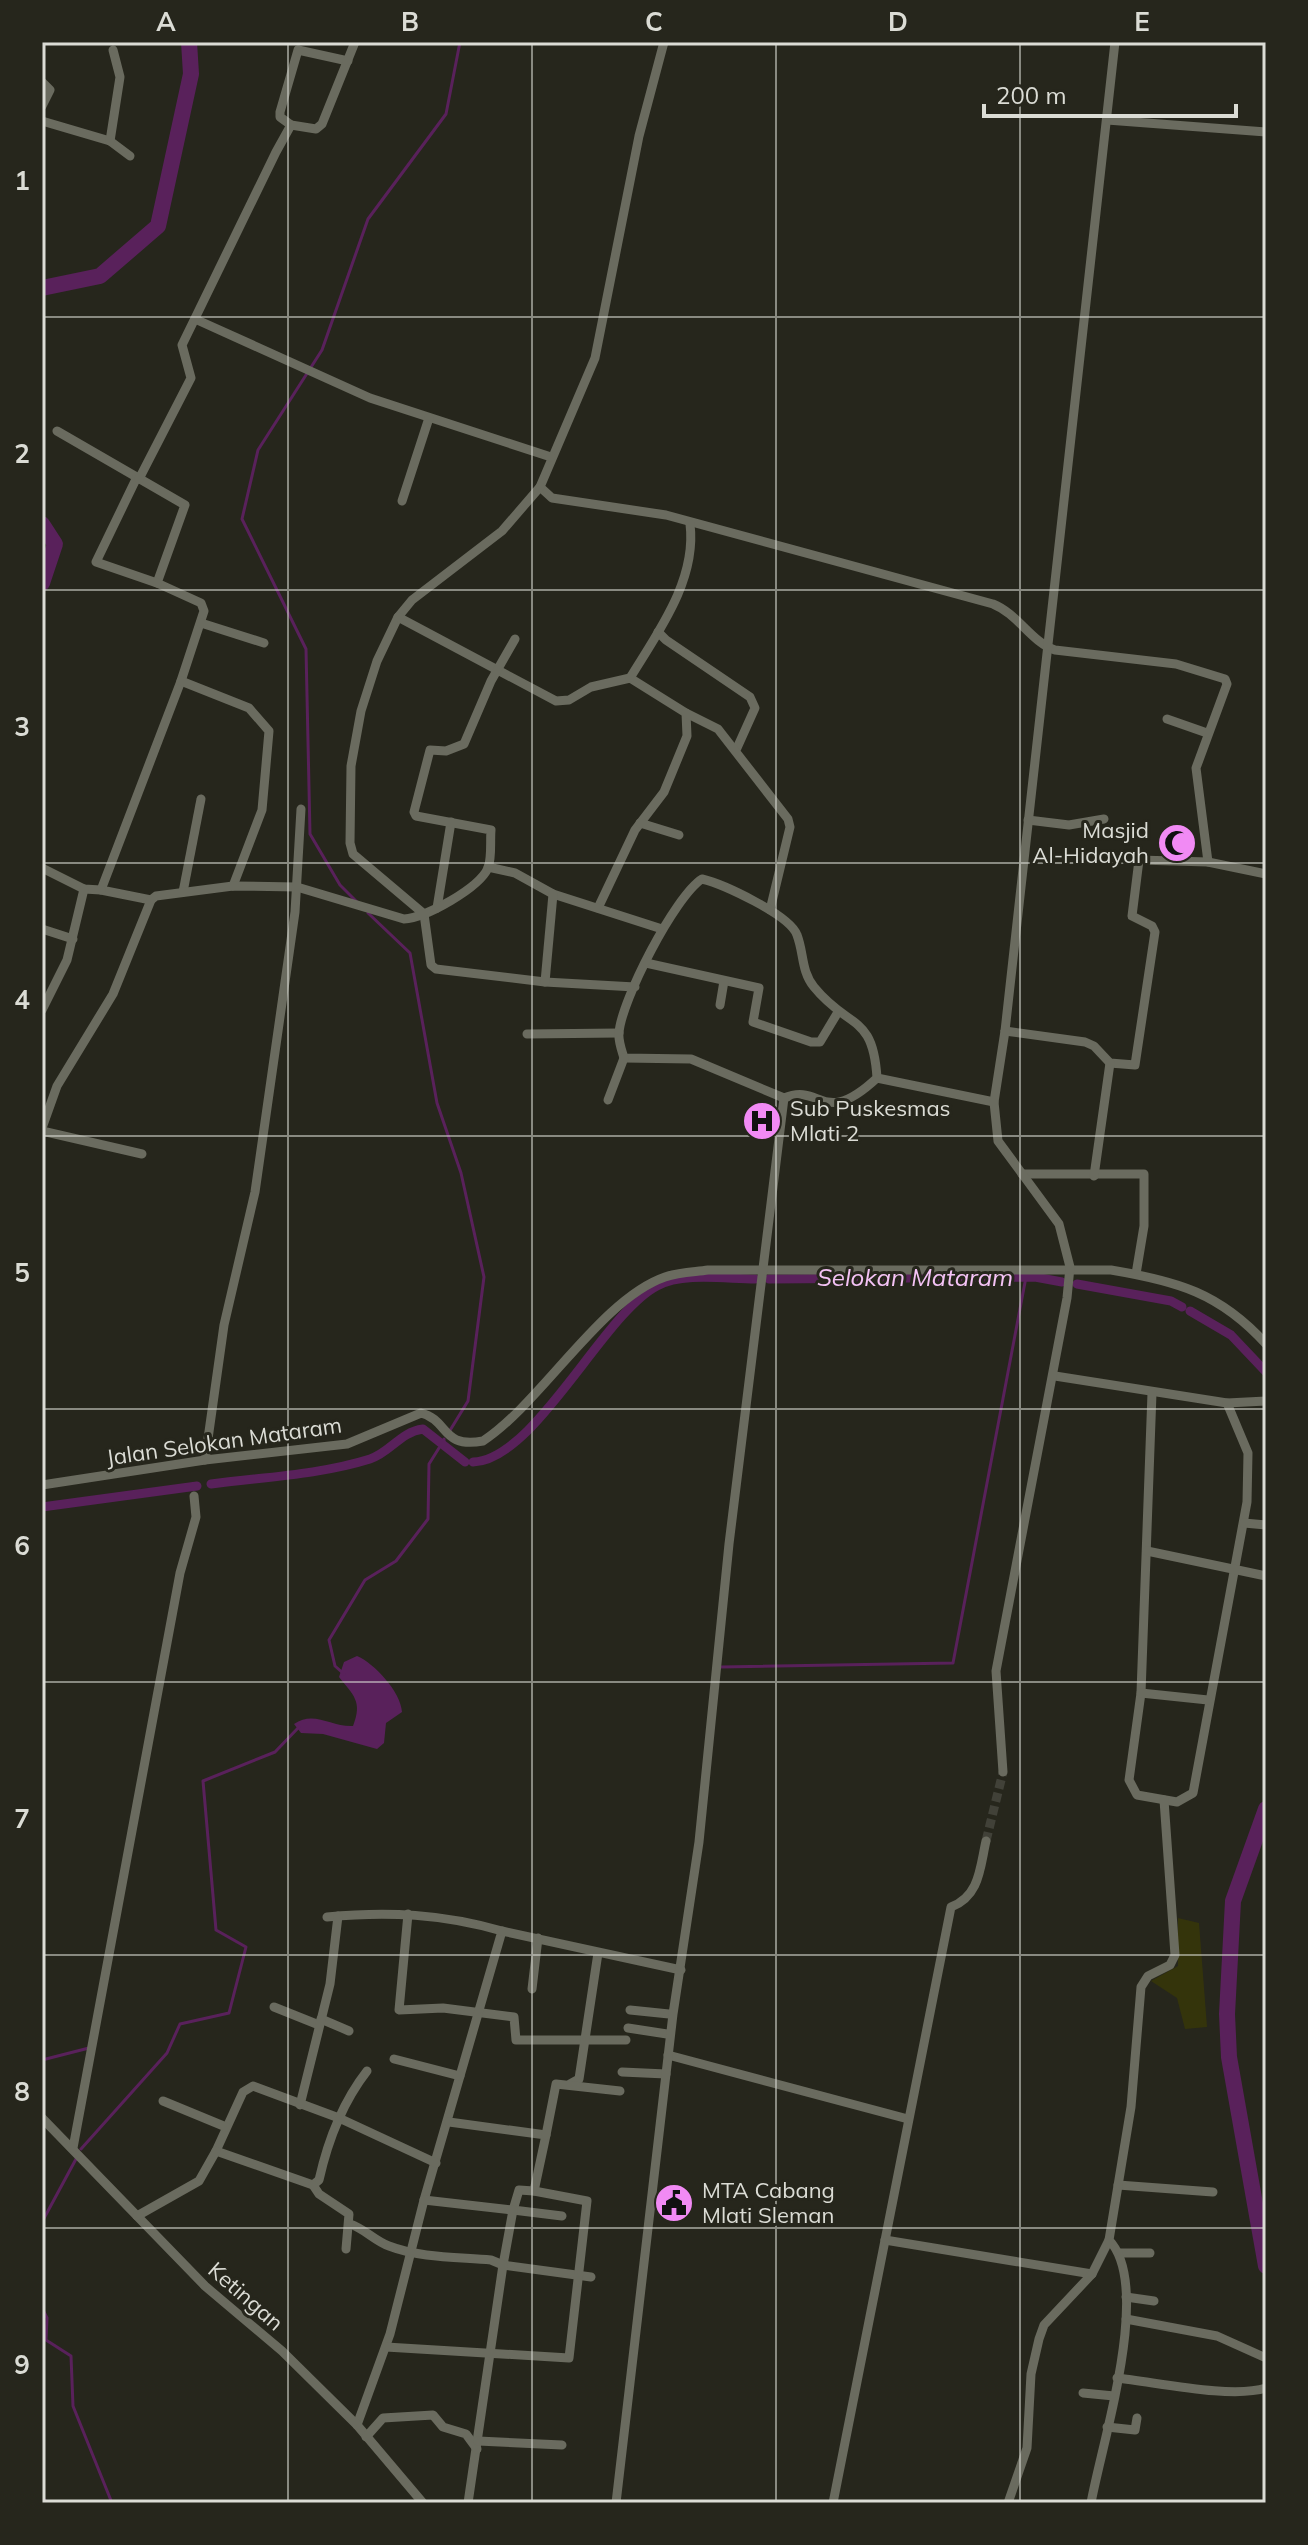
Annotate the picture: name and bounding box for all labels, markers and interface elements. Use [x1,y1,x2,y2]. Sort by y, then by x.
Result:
text: A [156,5,176,38]
text: B [401,5,419,38]
text: C [645,5,663,38]
text: D [888,5,908,38]
text: E [1134,5,1150,38]
scale bar [984,68,1236,118]
text: 200 m [996,80,1067,110]
text: 1 [14,164,30,197]
text: 2 [14,437,30,470]
text: 3 [14,710,30,743]
place label: Masjid Al-Hidayah [1032,816,1149,869]
mosque icon: Masjid Al-Hidayah [1156,822,1198,864]
text: 4 [14,983,30,1016]
place label: Sub Puskesmas Mlati 2 [790,1094,951,1147]
hospital icon: Sub Puskesmas Mlati 2 [741,1100,783,1142]
text: 5 [14,1256,30,1289]
water label: Selokan Mataram [817,1262,1013,1292]
street label: Jalan Selokan Mataram [105,1411,343,1471]
text: 6 [14,1529,30,1562]
text: 7 [14,1802,30,1835]
text: 8 [14,2075,30,2108]
place label: MTA Cabang Mlati Sleman [702,2176,835,2229]
public building icon: MTA Cabang Mlati Sleman [653,2182,695,2224]
street label: Ketingan [203,2256,289,2336]
text: 9 [14,2348,30,2381]

